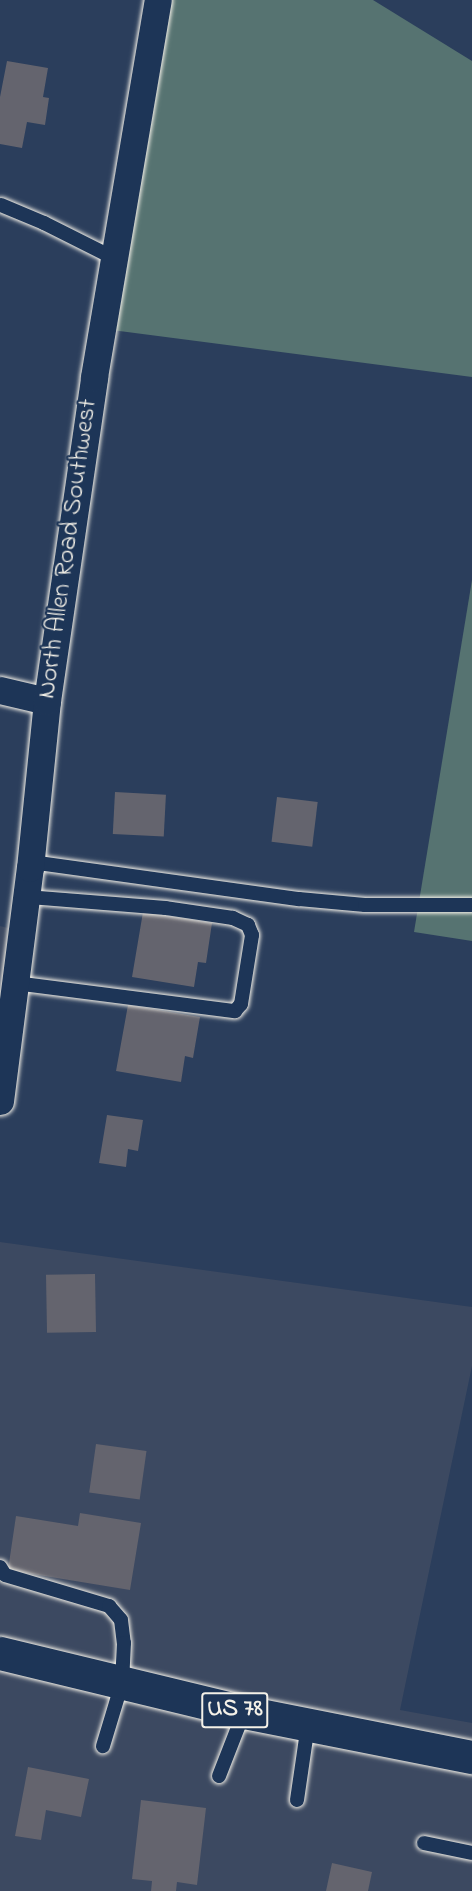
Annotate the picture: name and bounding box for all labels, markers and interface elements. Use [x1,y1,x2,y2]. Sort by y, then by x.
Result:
street label: North Allen Road Southwest [33,397,105,701]
road number: US 78 [200,1689,270,1731]

